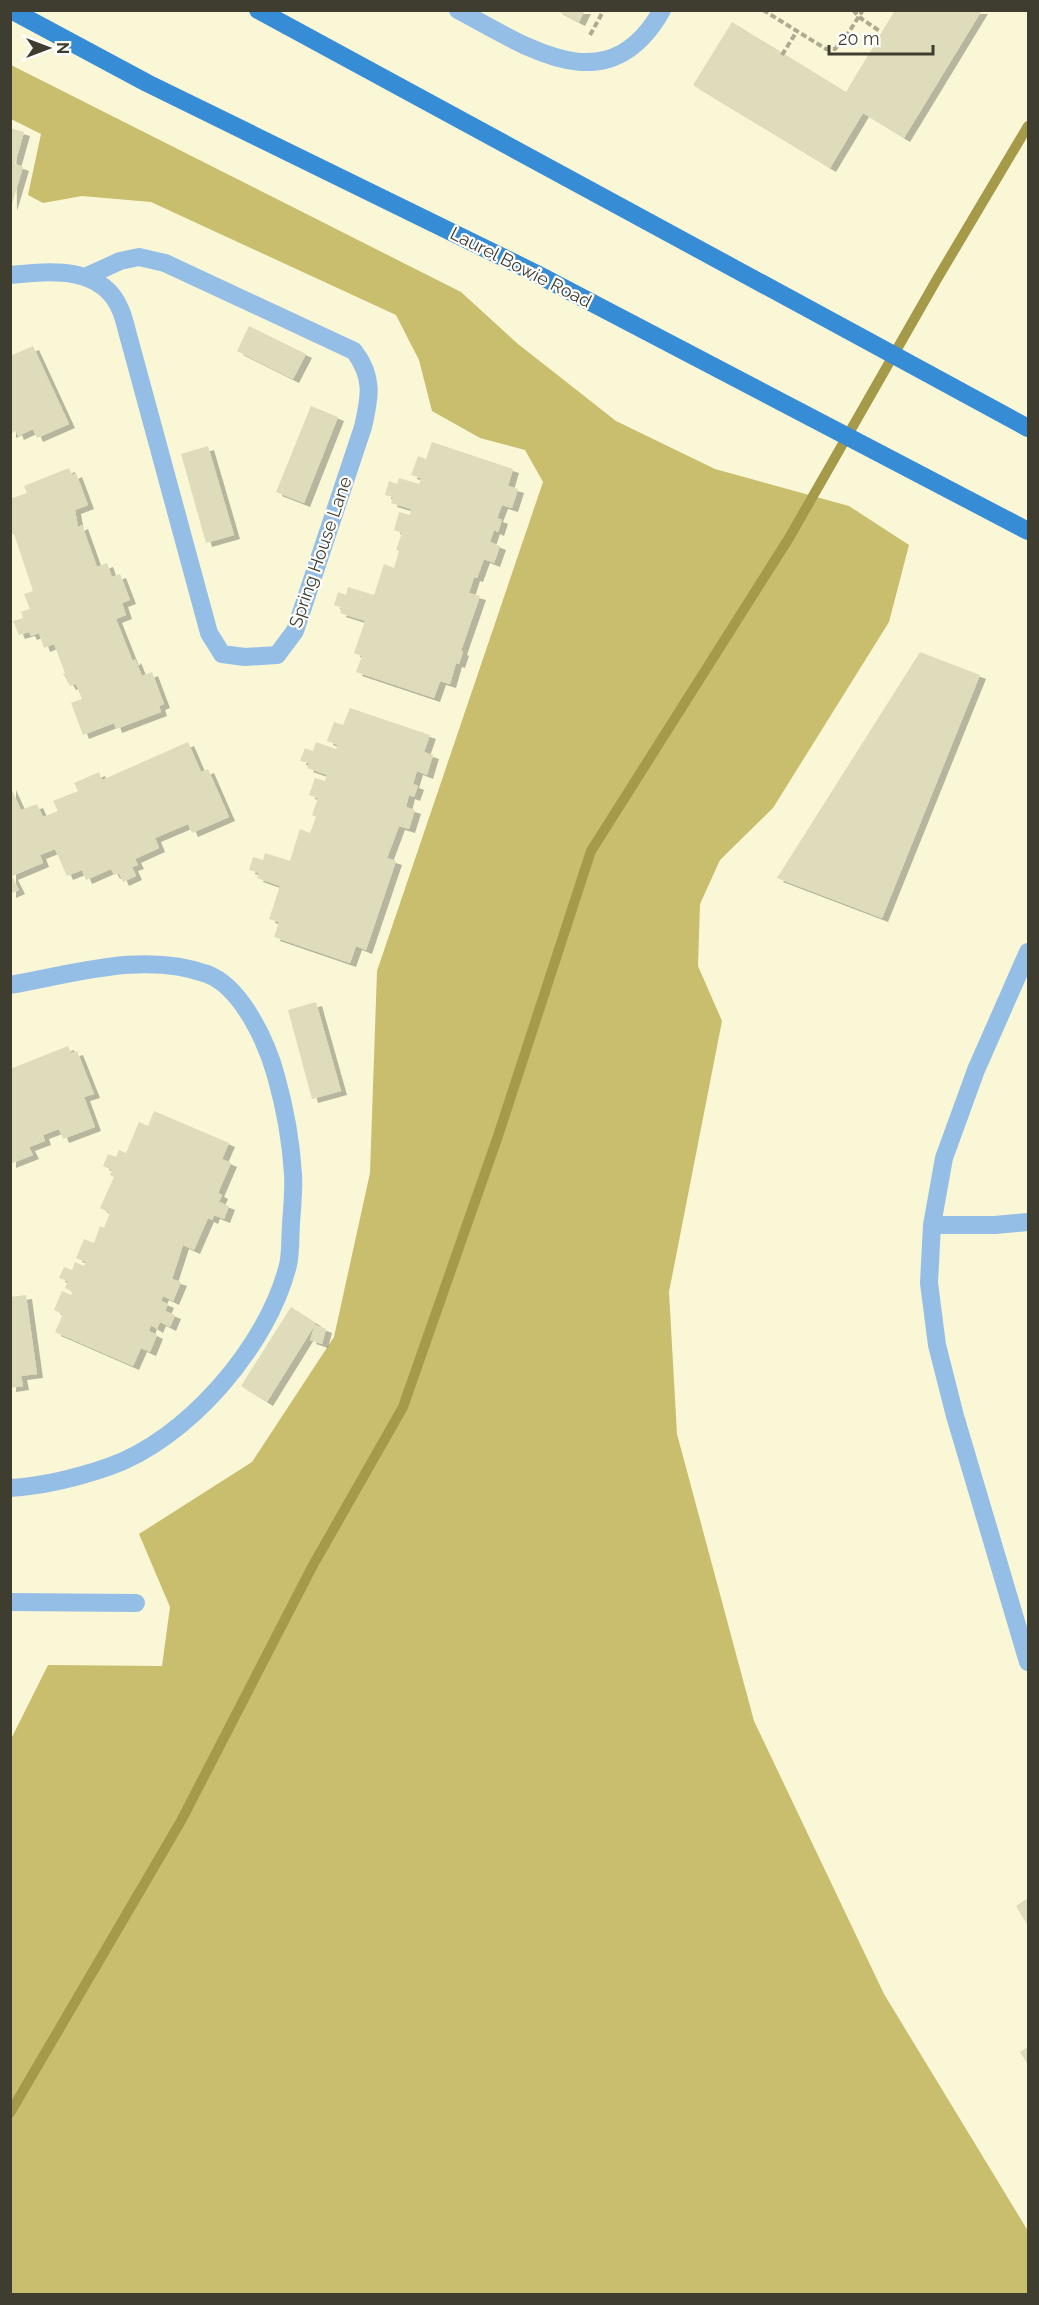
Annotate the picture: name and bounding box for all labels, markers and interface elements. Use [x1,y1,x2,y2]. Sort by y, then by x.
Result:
north arrow [18,18,78,78]
scale bar [829,18,932,56]
text: 20 m [838,28,880,49]
text: N [53,42,72,54]
street label: Laurel Bowie Road [447,222,595,312]
street label: Spring House Lane [284,473,356,630]

